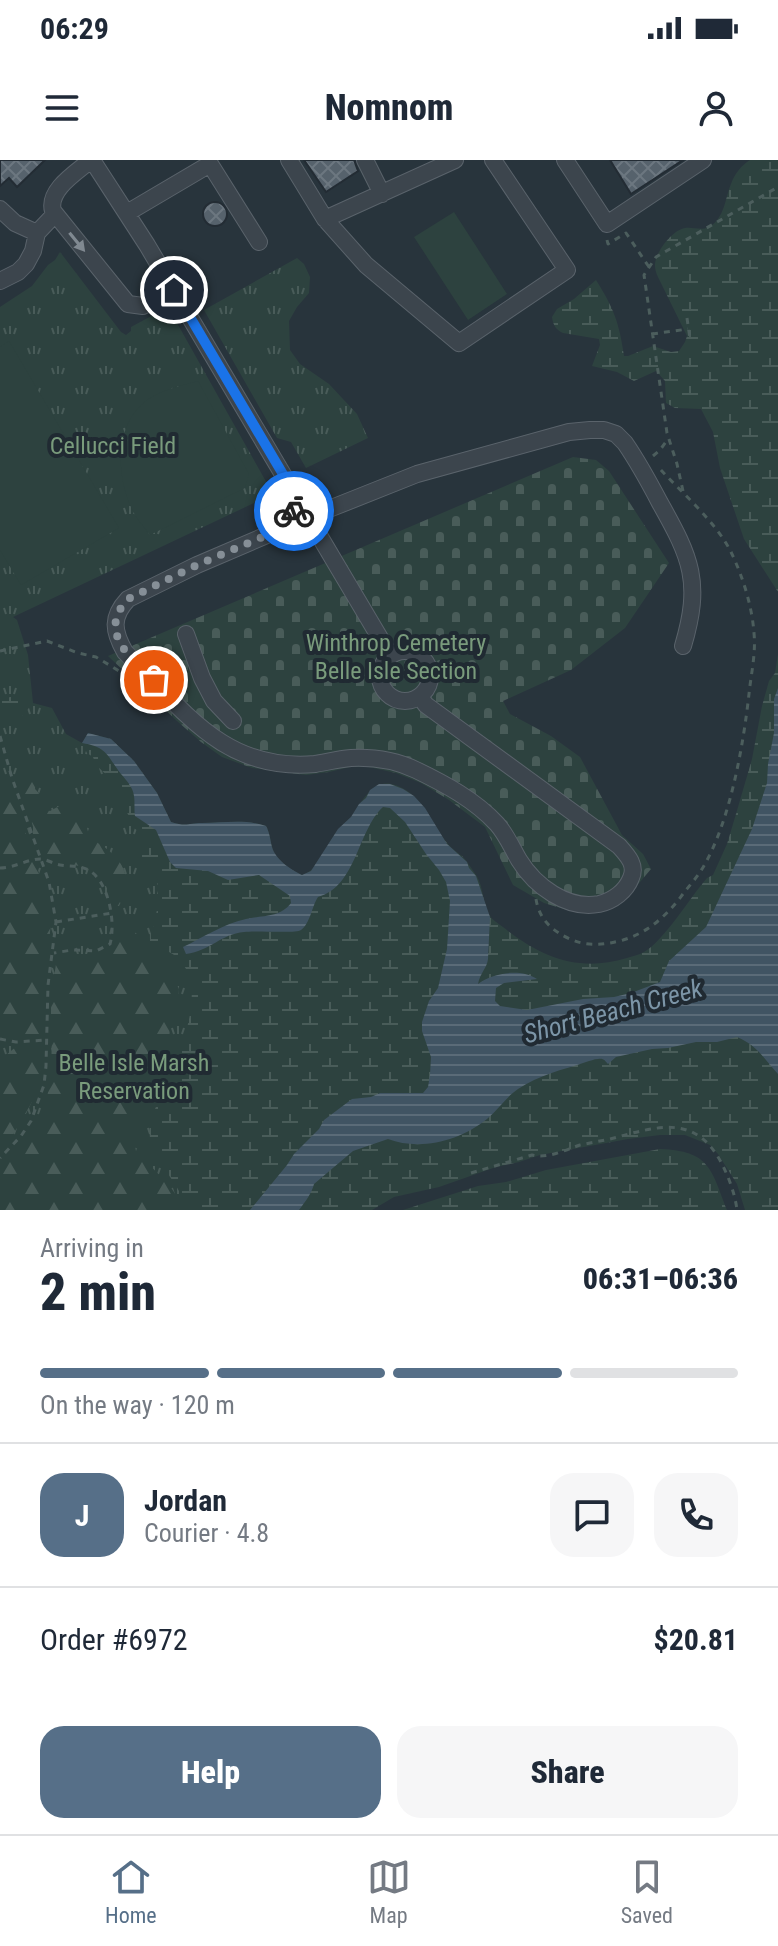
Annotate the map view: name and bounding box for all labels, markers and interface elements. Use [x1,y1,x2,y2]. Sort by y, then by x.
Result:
text: 06:29 [40,11,109,46]
icon: menu [40,86,84,130]
icon: person [694,86,738,130]
text: Nomnom [325,87,453,129]
one-way arrow [68,231,85,251]
pin [140,256,208,324]
icon: home [152,268,196,312]
park label: Cellucci Field [50,432,176,460]
courier [254,471,334,551]
icon: bike [272,489,316,533]
park label: Winthrop Cemetery Belle Isle Section [306,629,486,685]
pin [120,646,188,714]
icon: bag [132,658,176,702]
water label: Short Beach Creek [520,973,706,1049]
park label: Belle Isle Marsh Reservation [59,1049,209,1105]
text: Arriving in [40,1233,144,1263]
text: 06:31–06:36 [583,1261,738,1296]
text: 2 min [40,1262,156,1323]
text: On the way · 120 m [40,1390,235,1420]
button: chat [550,1473,634,1557]
button: phone [654,1473,738,1557]
text: Jordan [144,1483,227,1518]
text: J [75,1498,89,1533]
text: Courier · 4.8 [144,1518,269,1548]
text: Order #6972 [40,1622,188,1657]
text: $20.81 [653,1622,738,1657]
button: Help [40,1726,381,1818]
button: Share [397,1726,738,1818]
tab: Home [105,1855,157,1928]
tab: Map [367,1855,411,1928]
tab: Saved [621,1855,673,1928]

